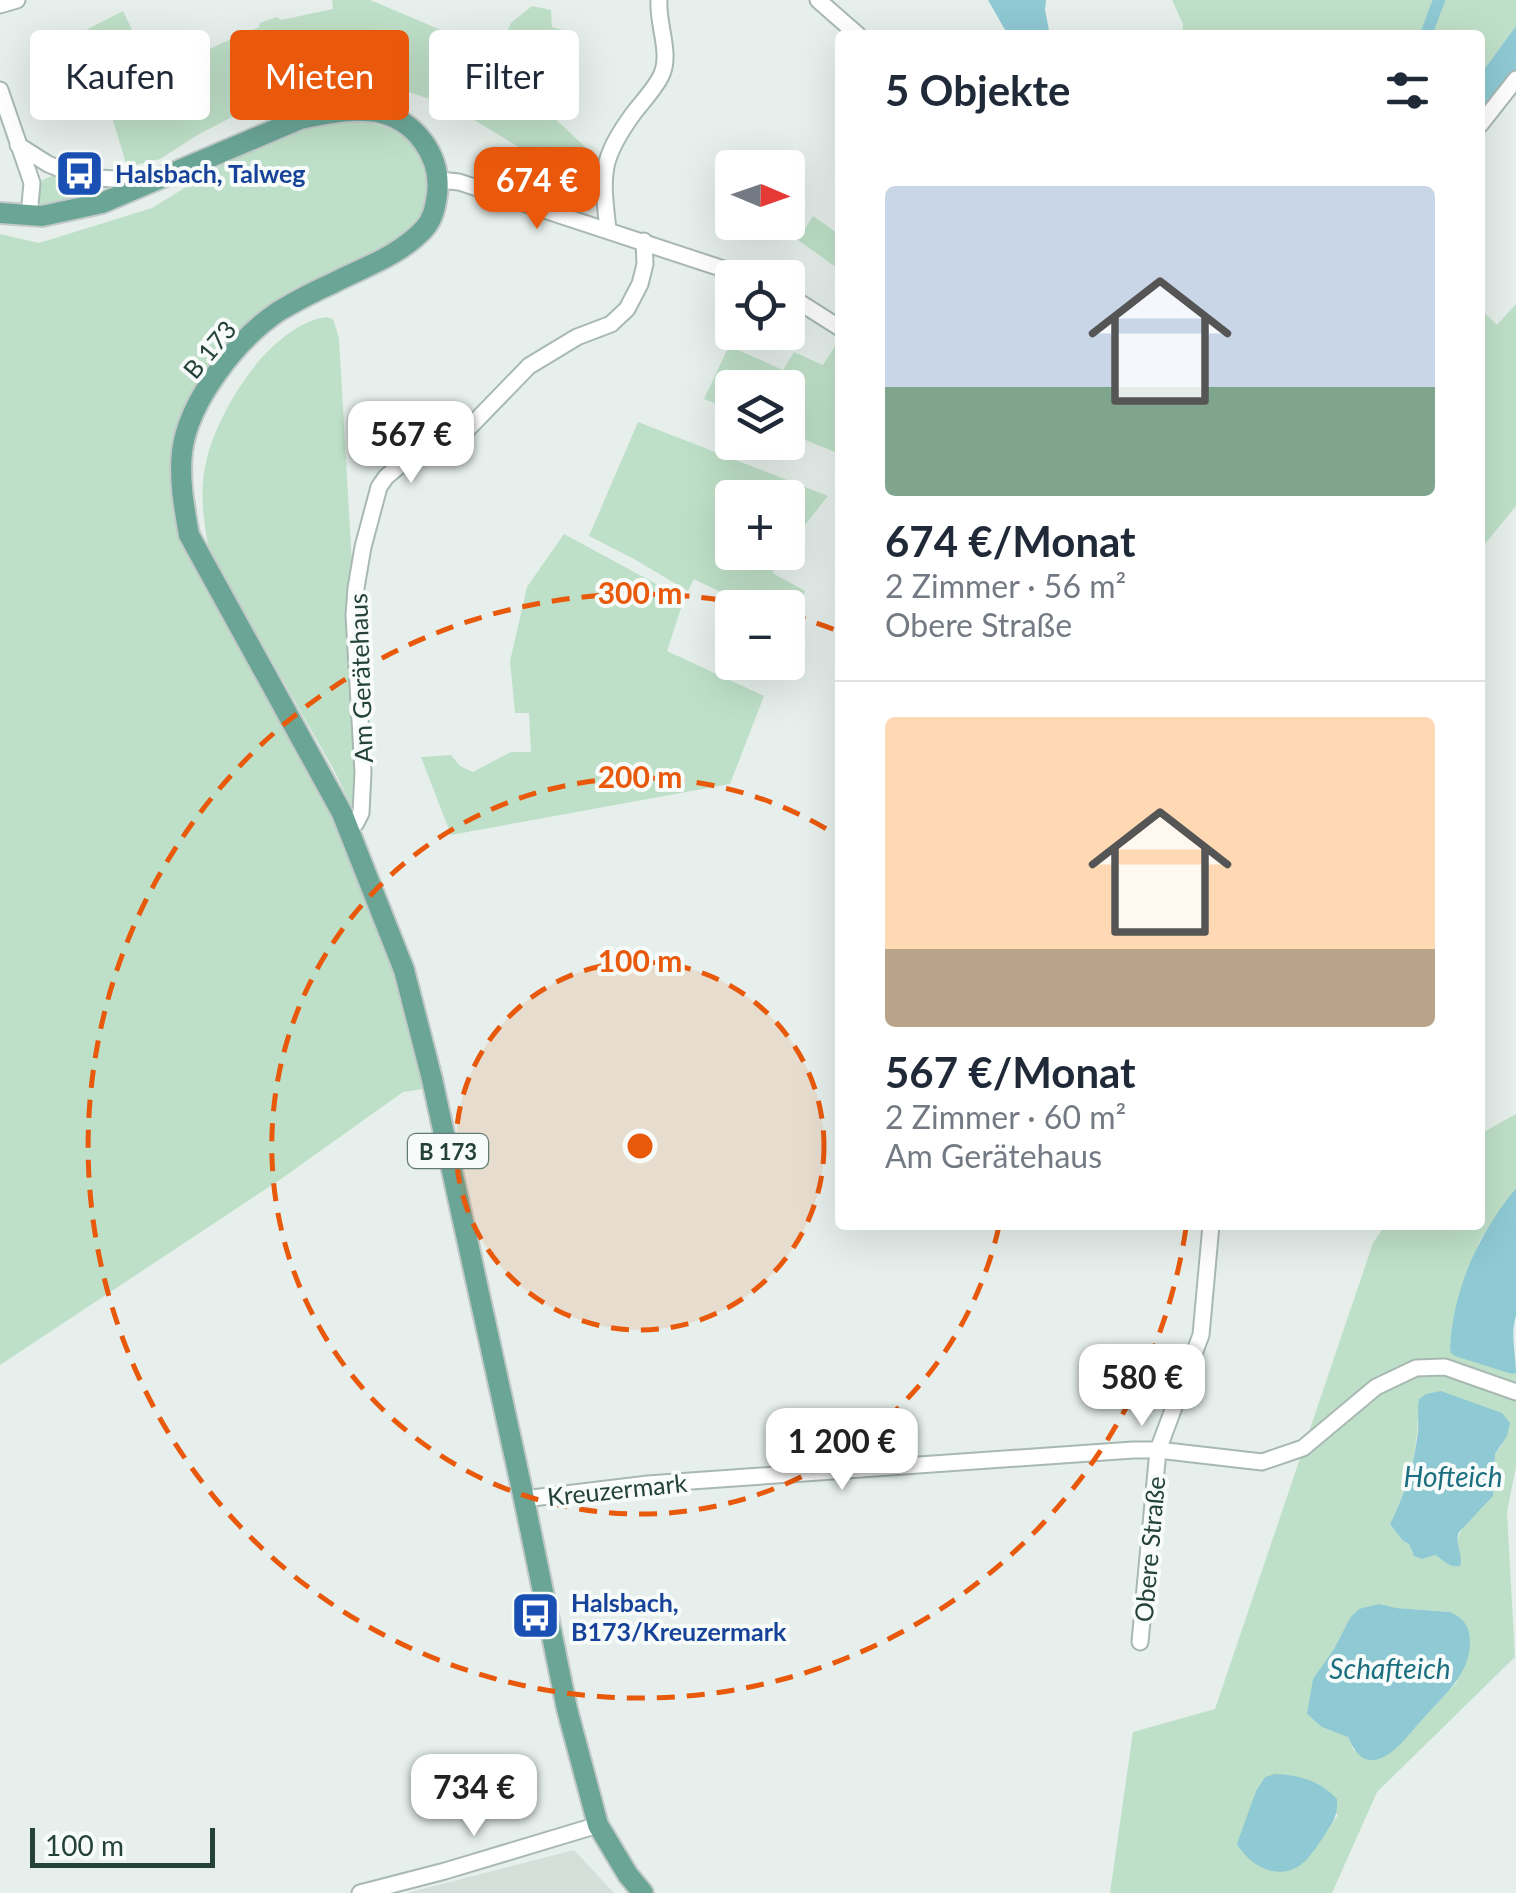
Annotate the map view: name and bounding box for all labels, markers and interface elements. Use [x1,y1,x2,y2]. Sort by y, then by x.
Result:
chip: Kaufen [30,30,210,120]
chip: Mieten [230,30,409,120]
chip: Filter [429,30,579,120]
icon: filters [1380,63,1435,118]
text: 5 Objekte [885,65,1070,115]
bus stop icon: Halsbach, Talweg [54,147,106,199]
pin: 674 € [467,147,607,232]
north arrow [715,150,805,240]
map controls [715,150,805,680]
place label: Halsbach, Talweg [115,158,306,188]
text: 674 € [496,160,578,199]
icon: home [1070,251,1250,431]
button: locate [715,260,805,350]
street label: B 173 [176,314,242,384]
button: layers [715,370,805,460]
pin: 567 € [341,401,481,486]
text: 567 € [370,414,452,453]
button: + [715,480,805,570]
text: 674 €/Monat [885,516,1136,566]
text: 2 Zimmer · 56 m² [885,566,1126,605]
text: 300 m [598,574,682,610]
button: − [715,590,805,680]
street label: Am Gerätehaus [342,593,378,763]
text: Obere Straße [885,605,1072,644]
text: 200 m [598,758,682,794]
icon: home [1070,782,1250,962]
text: 100 m [598,942,682,978]
text: 567 €/Monat [885,1047,1136,1097]
text: 2 Zimmer · 60 m² [885,1097,1126,1136]
centre of rings [622,1128,658,1164]
road number: B 173 [408,1134,488,1168]
text: Am Gerätehaus [885,1136,1102,1175]
pin: 580 € [1072,1344,1212,1429]
text: 580 € [1101,1357,1183,1396]
pin: 1 200 € [750,1408,934,1493]
text: 1 200 € [788,1421,896,1460]
water label: Hofteich [1403,1459,1503,1493]
street label: Kreuzermark [546,1467,689,1511]
street label: Obere Straße [1128,1475,1170,1623]
place label: Halsbach, B173/Kreuzermark [571,1587,787,1646]
bus stop icon: Halsbach, B173/Kreuzermark [510,1590,562,1642]
water label: Schafteich [1329,1651,1451,1685]
pin: 734 € [404,1754,544,1839]
text: 734 € [433,1767,515,1806]
scale bar [30,1823,215,1868]
text: 100 m [45,1828,124,1862]

